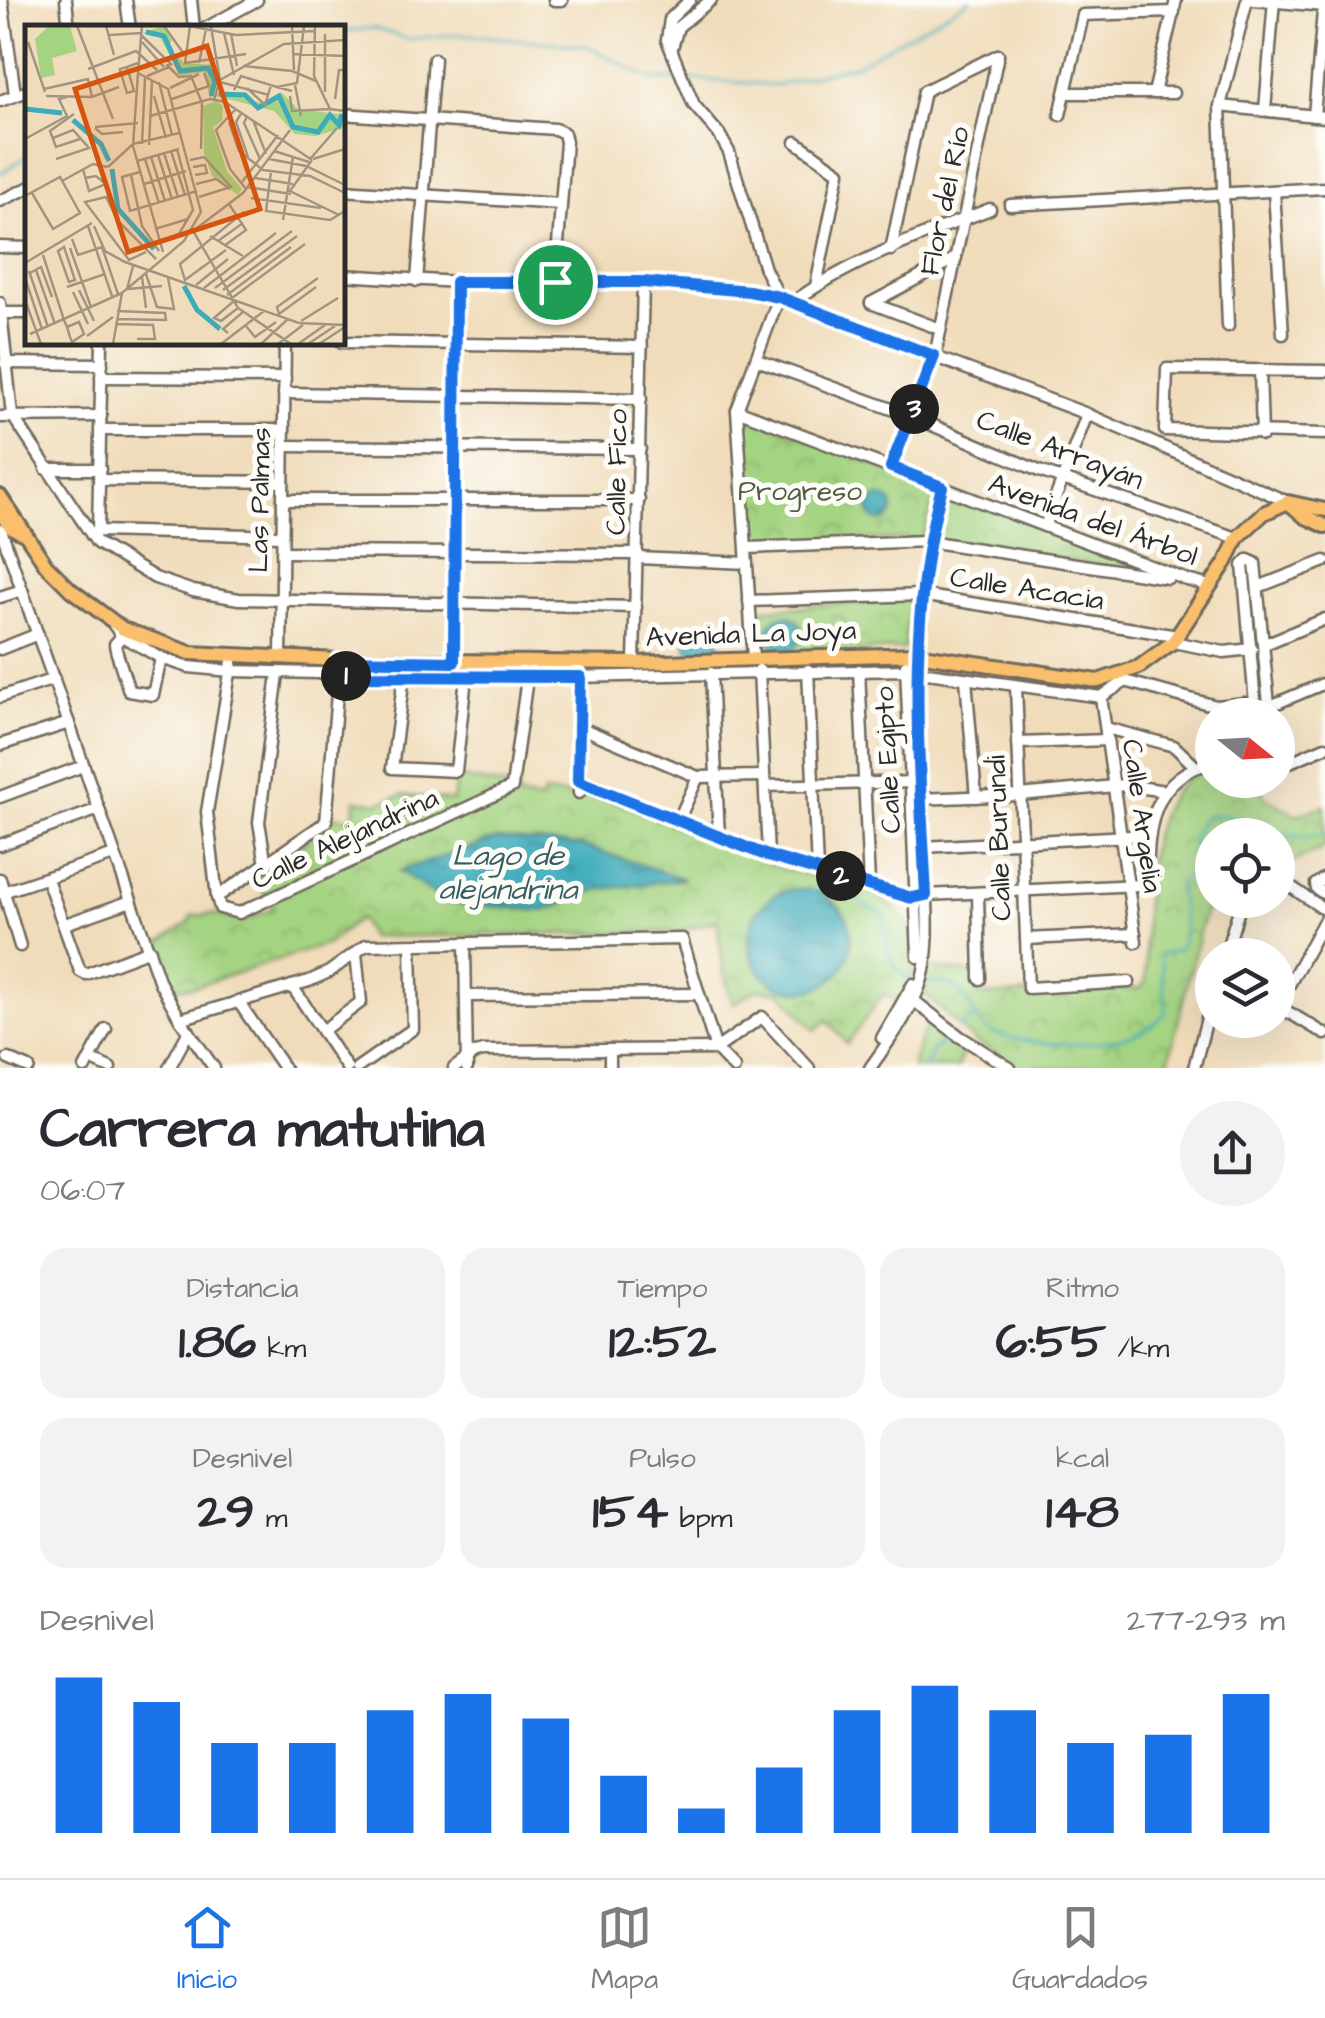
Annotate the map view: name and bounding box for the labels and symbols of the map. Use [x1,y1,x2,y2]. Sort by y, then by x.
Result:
inset map [25,25,345,345]
street label: Flor del Río [910,123,980,279]
pin [513,240,598,325]
pin: 3 [889,384,939,434]
street label: Calle Arrayán [970,400,1149,502]
street label: Calle Fico [596,408,638,535]
street label: Las Palmas [239,427,281,573]
street label: Avenida del Árbol [983,464,1203,576]
park label: Progreso [738,472,862,512]
street label: Calle Acacia [947,558,1107,620]
street label: Avenida La Joya [645,611,857,659]
pin: 1 [321,651,371,701]
street label: Calle Egipto [865,685,912,834]
north arrow [1195,698,1295,798]
street label: Calle Argelia [1111,736,1172,896]
street label: Calle Burundi [977,755,1021,921]
street label: Calle Alejandrina [245,779,445,899]
water label: Lago de alejandrina [439,835,579,911]
pin: 2 [816,851,866,901]

